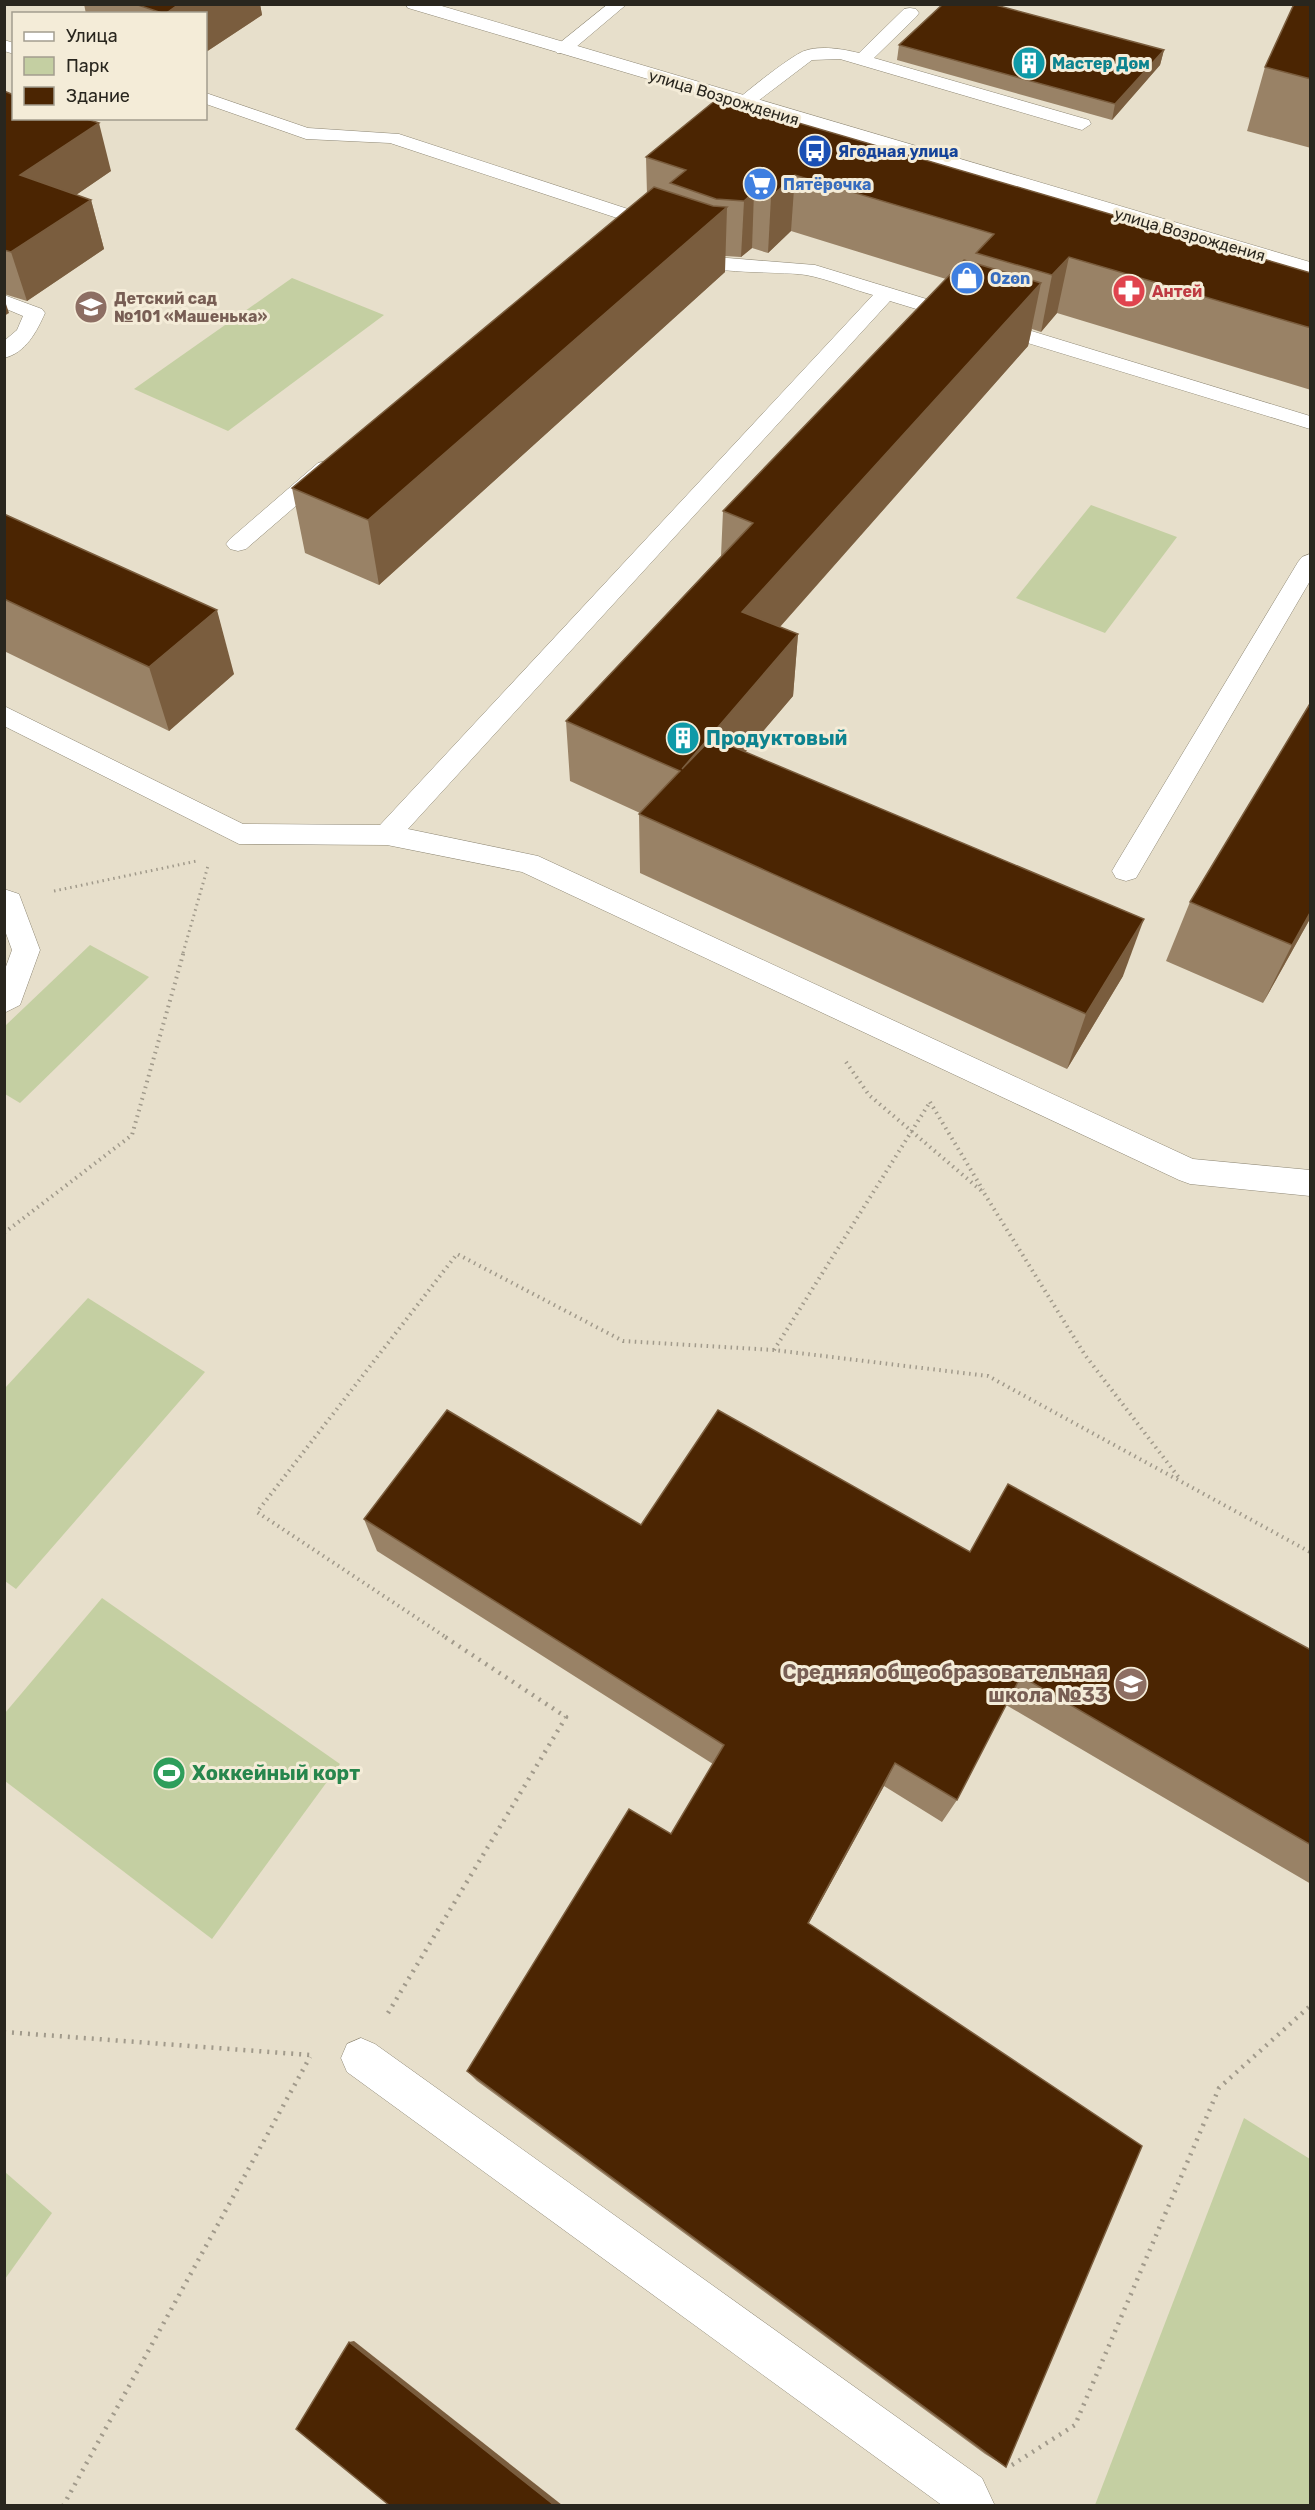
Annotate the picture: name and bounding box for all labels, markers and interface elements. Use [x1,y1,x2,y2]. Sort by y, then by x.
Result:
legend [12,12,207,120]
text: Улица [66,25,118,47]
building icon: Мастер Дом [1011,45,1047,81]
place label: Мастер Дом [1052,54,1150,73]
text: Парк [66,55,110,77]
street label: улица Возрождения [646,66,801,129]
text: Здание [66,85,130,107]
bus stop icon: Ягодная улица [797,133,833,169]
place label: Ягодная улица [838,142,959,161]
supermarket icon: Пятёрочка [742,166,778,202]
place label: Пятёрочка [783,175,872,194]
street label: улица Возрождения [1112,204,1268,265]
shop icon: Ozon [949,260,985,296]
place label: Ozon [990,269,1030,288]
pharmacy icon: Антей [1111,273,1147,309]
place label: Антей [1152,282,1202,301]
school or university icon: Детский сад №101 «Машенька» [73,289,109,325]
place label: Детский сад №101 «Машенька» [114,289,267,326]
building icon: Продуктовый [665,720,701,756]
place label: Продуктовый [706,726,847,750]
place label: Средняя общеобразовательная школа №33 [782,1660,1108,1707]
school or university icon: Средняя общеобразовательная школа №33 [1113,1666,1149,1702]
sports icon: Хоккейный корт [151,1755,187,1791]
place label: Хоккейный корт [192,1761,360,1785]

